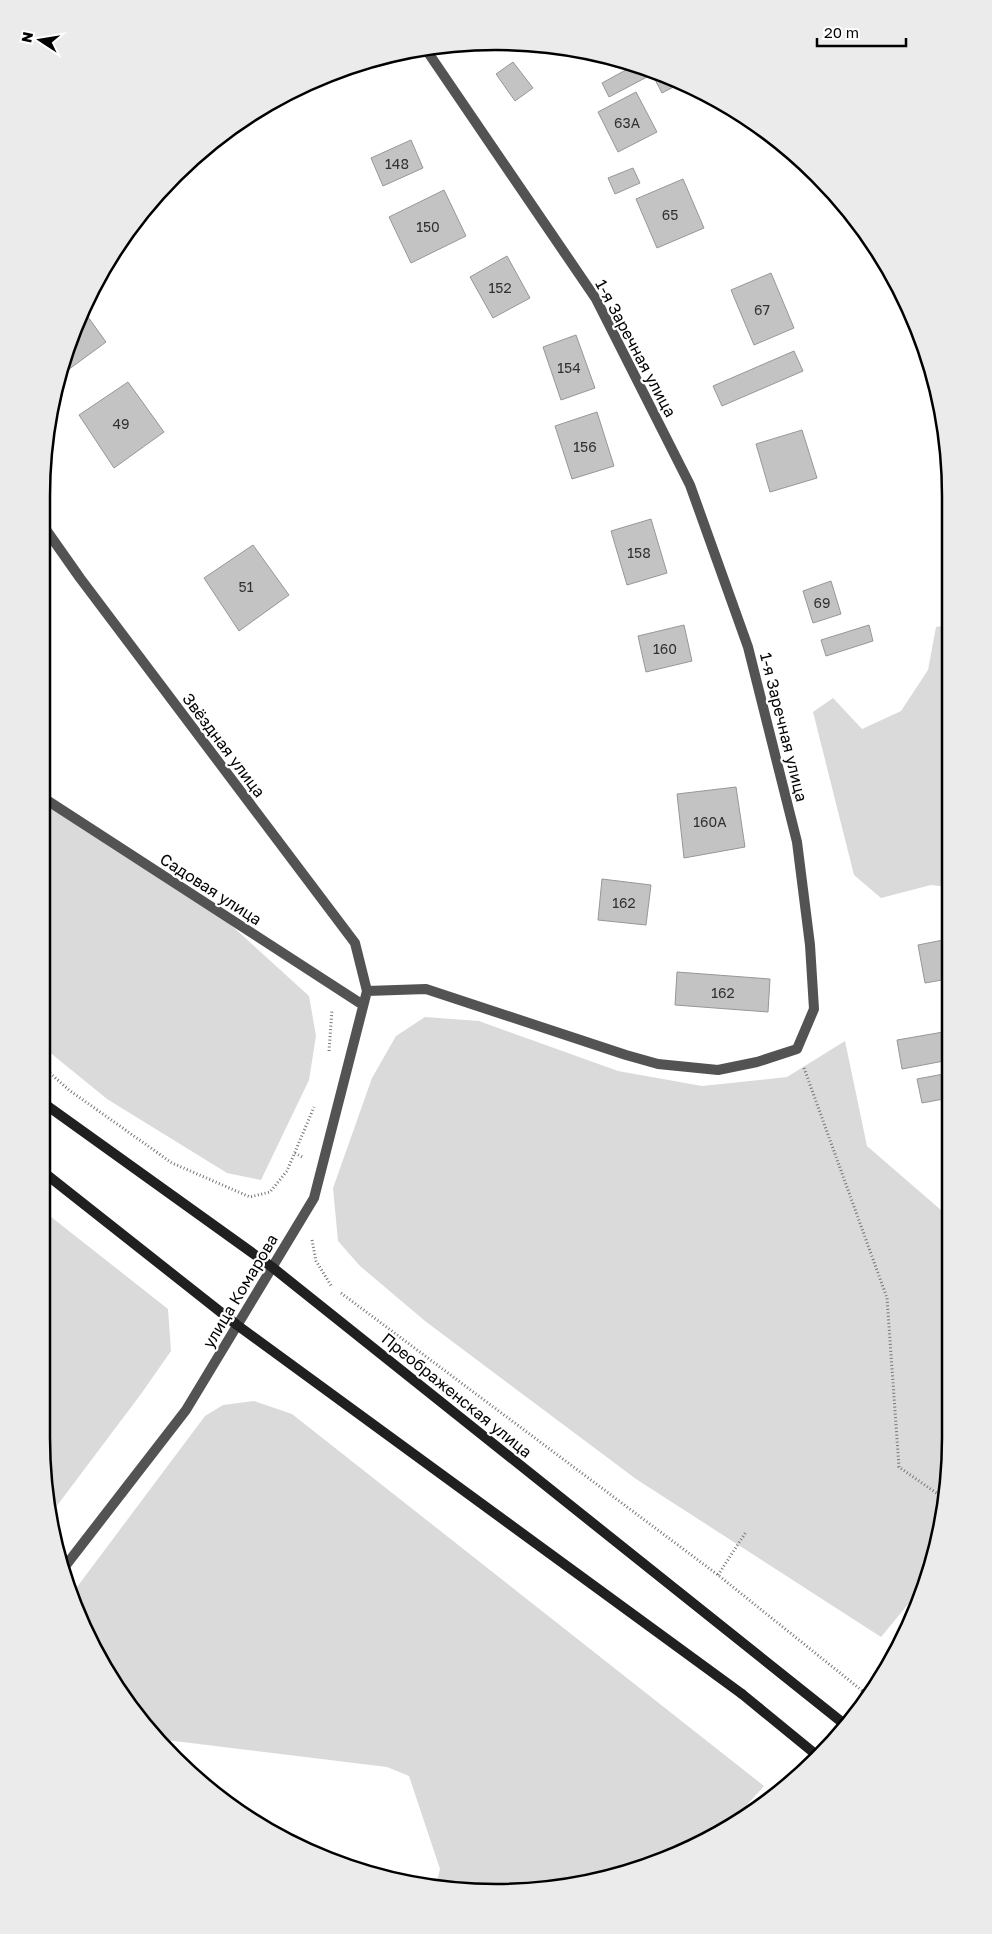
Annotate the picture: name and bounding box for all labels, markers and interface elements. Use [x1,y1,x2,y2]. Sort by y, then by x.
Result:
north arrow [15,15,65,65]
scale bar [817,15,906,47]
text: 20 m [824,23,859,41]
text: N [17,30,36,44]
house number: 63А [614,114,641,131]
house number: 148 [385,155,409,172]
house number: 65 [662,206,678,223]
house number: 150 [416,218,440,235]
street label: 1-я Заречная улица [591,276,681,420]
house number: 152 [488,279,512,296]
house number: 67 [754,301,770,318]
house number: 154 [557,359,581,376]
house number: 49 [112,415,130,432]
house number: 156 [573,438,597,455]
house number: 158 [627,544,651,561]
house number: 51 [239,578,254,595]
house number: 69 [814,594,830,611]
house number: 160 [653,640,677,657]
street label: 1-я Заречная улица [756,650,812,804]
street label: Звёздная улица [178,689,270,801]
house number: 160А [693,813,727,830]
street label: Садовая улица [156,849,266,929]
house number: 162 [612,894,636,911]
house number: 162 [711,984,735,1001]
street label: улица Комарова [198,1230,282,1352]
street label: Преображенская улица [378,1328,536,1462]

